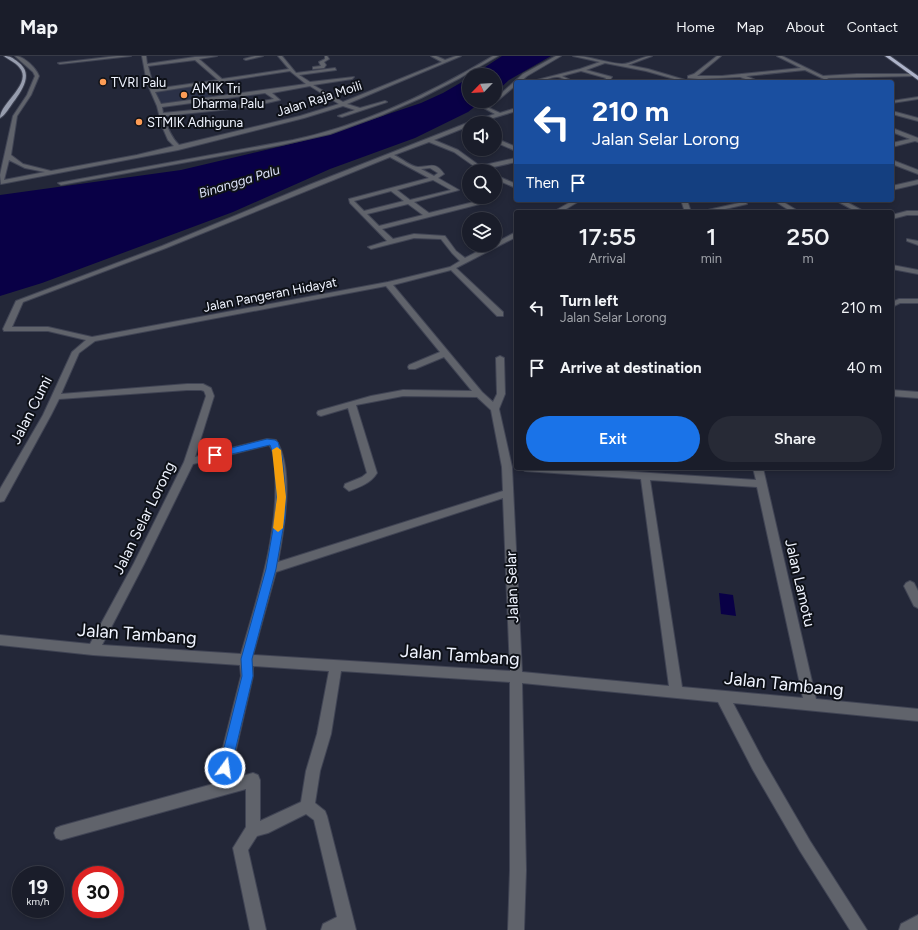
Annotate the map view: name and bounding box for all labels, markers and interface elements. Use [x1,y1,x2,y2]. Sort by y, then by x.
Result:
text: Map [20,16,58,39]
text: Home [676,19,715,36]
text: Map [737,19,764,36]
text: About [786,19,825,36]
text: Contact [847,19,898,36]
north arrow [462,68,502,108]
map controls [462,68,502,252]
place label: TVRI Palu [111,75,166,90]
marker: TVRI Palu [98,77,108,87]
street label: Jalan Raja Moili [275,78,364,119]
place label: AMIK Tri Dharma Palu [192,81,264,111]
marker: AMIK Tri Dharma Palu [179,90,189,100]
text: 210 m [592,94,669,128]
icon: left [526,96,578,148]
place label: STMIK Adhiguna [147,115,243,130]
button: sound [462,116,502,156]
marker: STMIK Adhiguna [134,117,144,127]
text: Jalan Selar Lorong [592,128,740,150]
water label: Binangga Palu [197,162,282,201]
button: search [462,164,502,204]
icon: arrive [567,172,589,194]
text: Then [526,174,559,192]
button: layers [462,212,502,252]
text: 17:55 [578,222,636,251]
text: 1 [706,222,716,251]
text: 250 [786,222,830,251]
text: Arrival [589,251,626,266]
text: min [701,251,722,266]
text: m [802,251,814,266]
street label: Jalan Pangeran Hidayat [202,274,338,315]
text: Turn left [560,292,618,310]
icon: left [526,297,548,319]
text: 210 m [841,299,882,317]
text: Jalan Selar Lorong [560,310,667,325]
icon: arrive [526,357,548,379]
text: Arrive at destination [560,359,701,377]
text: 40 m [847,359,882,377]
street label: Jalan Cumi [6,373,56,447]
button: Exit [526,416,700,462]
button: Share [708,416,882,462]
pin [198,438,232,472]
icon: arrive [204,444,226,466]
street label: Jalan Selar Lorong [109,459,179,577]
street label: Jalan Lamotu [781,537,819,629]
street label: Jalan Selar [502,551,522,623]
street label: Jalan Tambang [77,619,197,649]
street label: Jalan Tambang [400,640,520,670]
street label: Jalan Tambang [723,667,845,701]
position arrow [204,747,246,789]
speed limit sign: 30 [72,866,124,918]
text: 19 [28,875,48,899]
text: km/h [27,895,49,908]

